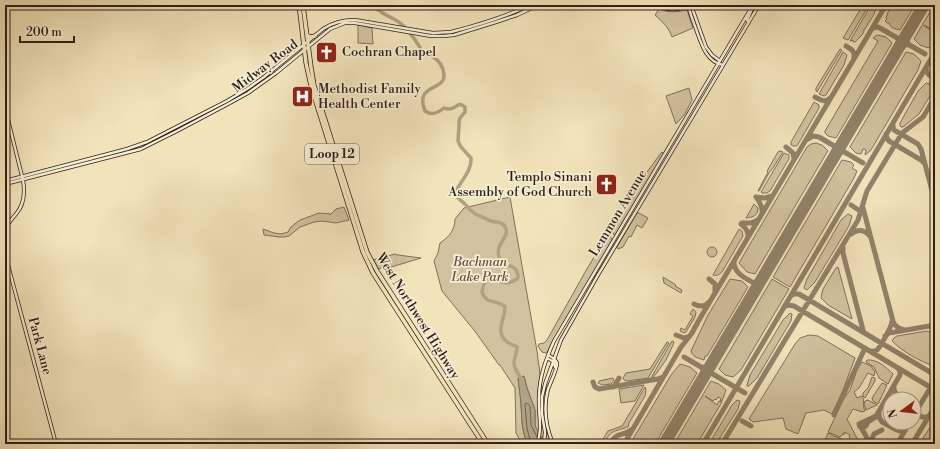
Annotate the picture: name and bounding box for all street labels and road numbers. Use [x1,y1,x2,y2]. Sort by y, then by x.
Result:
street label: Midway Road [229,36,301,96]
road number: Loop 12 [305,144,359,164]
street label: Lemmon Avenue [586,166,650,259]
street label: West Northwest Highway [372,249,464,382]
street label: Park Lane [25,315,56,377]

